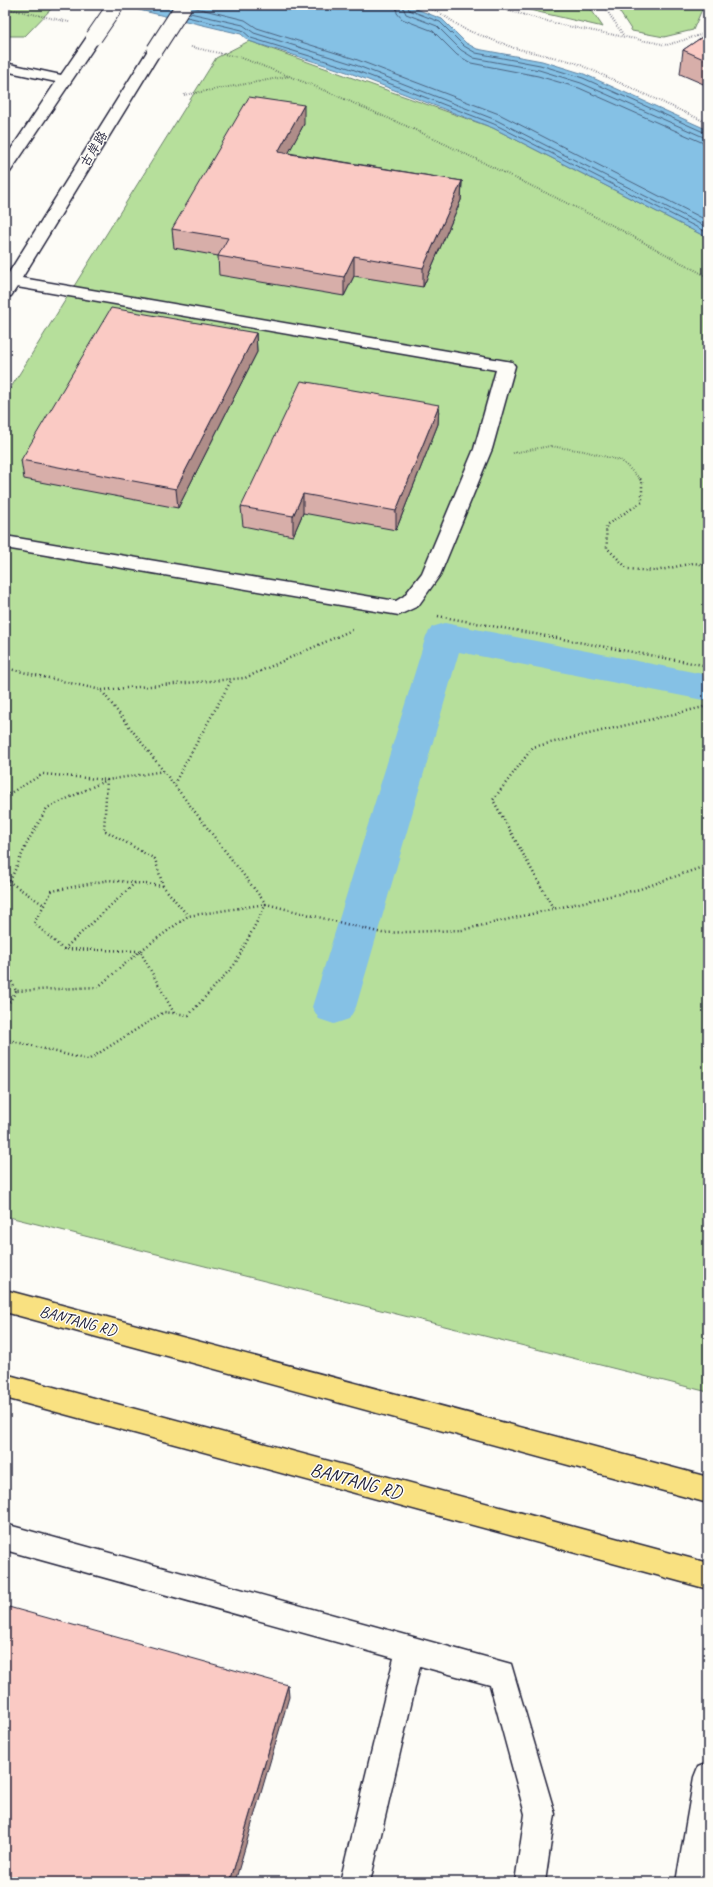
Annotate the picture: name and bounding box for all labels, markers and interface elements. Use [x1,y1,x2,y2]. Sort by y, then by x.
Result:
street label: 古岸路 [77,128,111,170]
street label: BANTANG RD [37,1301,120,1341]
street label: BANTANG RD [308,1457,406,1505]

